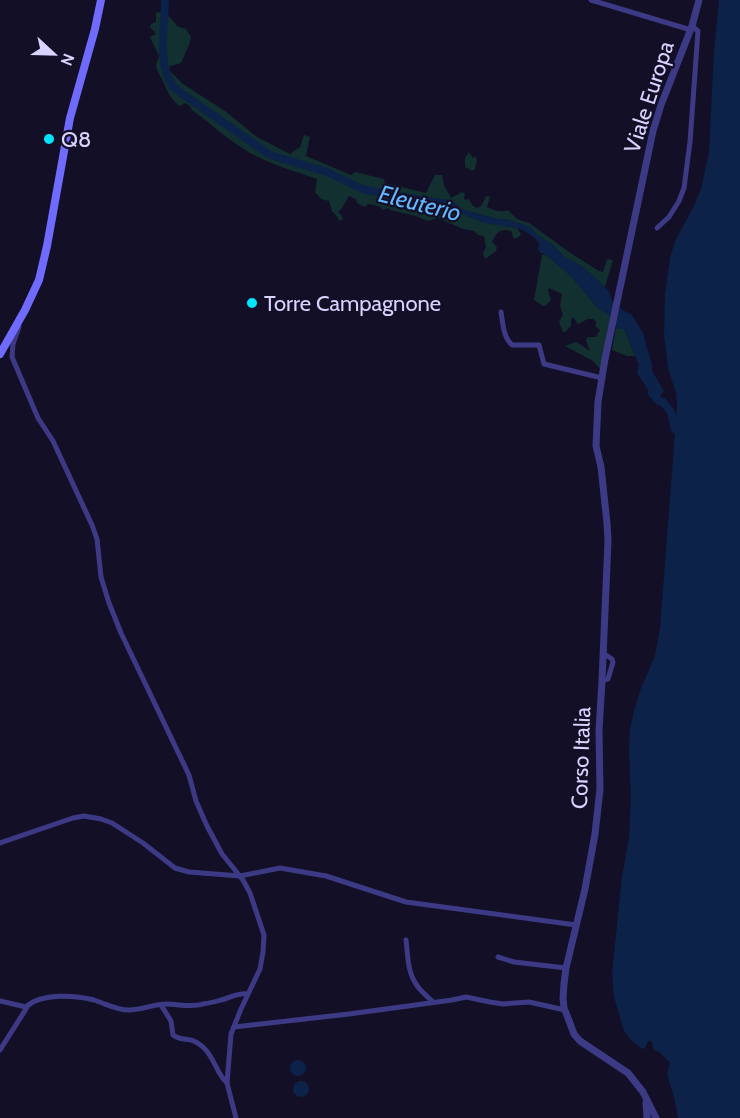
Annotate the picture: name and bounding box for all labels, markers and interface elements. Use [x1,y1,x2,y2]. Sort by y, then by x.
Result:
north arrow [24,24,84,84]
street label: Viale Europa [618,37,680,156]
text: N [57,51,78,68]
place label: Q8 [61,126,91,153]
marker: Q8 [42,132,56,146]
water label: Eleuterio [376,179,464,227]
place label: Torre Campagnone [264,290,441,317]
marker: Torre Campagnone [245,296,259,310]
street label: Corso Italia [566,706,596,810]

